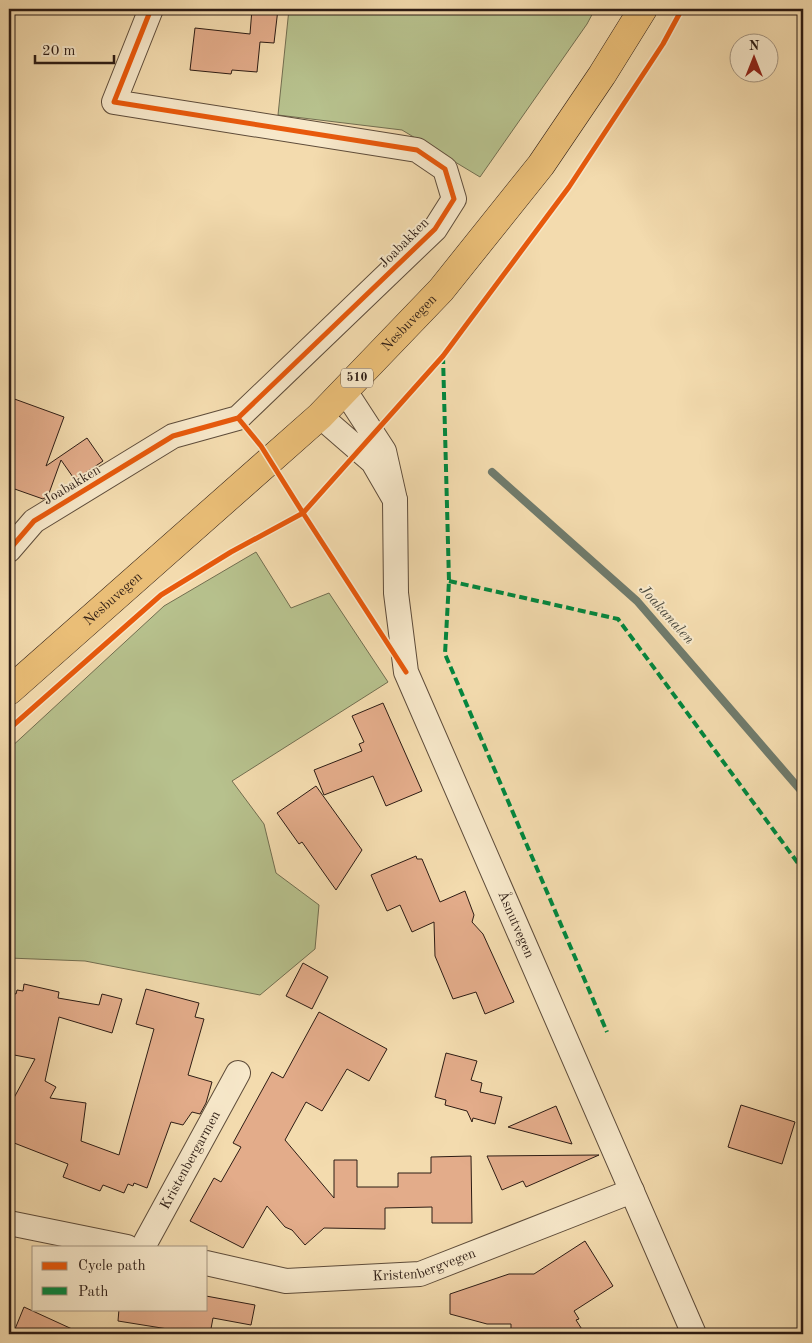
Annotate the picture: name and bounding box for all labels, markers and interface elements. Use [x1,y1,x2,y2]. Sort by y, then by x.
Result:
scale bar [35,32,114,64]
north arrow [730,32,780,82]
text: N [749,39,760,53]
text: 20 m [42,44,76,59]
street label: Joabakken [376,215,432,271]
street label: Nesbuvegen [379,292,440,354]
road number: 510 [341,368,373,388]
street label: Joabakken [41,462,103,508]
street label: Nesbuvegen [81,569,145,628]
water label: Joakanalen [636,582,697,648]
street label: Åsnutvegen [495,887,537,960]
street label: Kristenbergarmen [158,1108,223,1212]
legend [32,1246,208,1310]
street label: Kristenbergvegen [372,1246,478,1283]
text: Cycle path [78,1259,146,1274]
text: Path [78,1285,108,1300]

